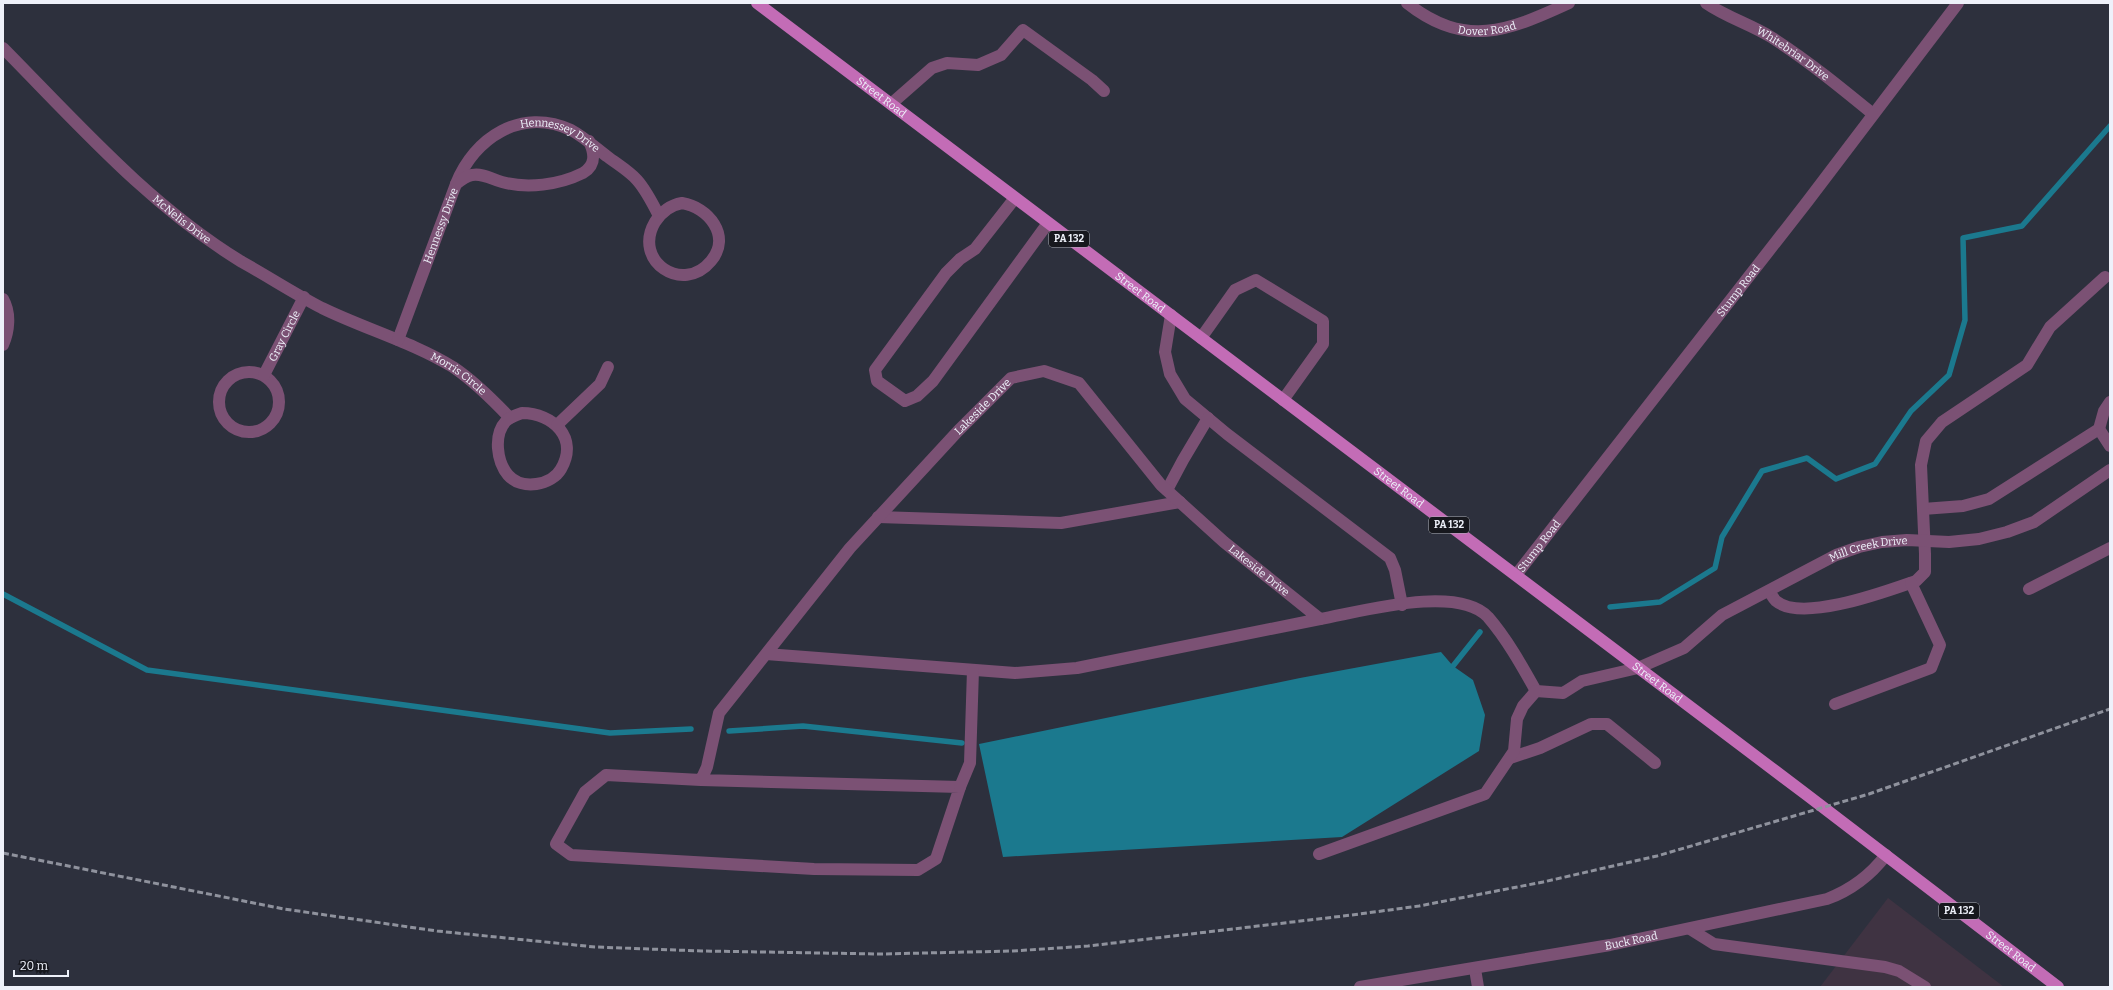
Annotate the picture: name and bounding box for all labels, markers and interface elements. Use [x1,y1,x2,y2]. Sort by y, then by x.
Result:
street label: Dover Road [1457,18,1518,38]
street label: Whitebriar Drive [1755,24,1832,83]
street label: Street Road [854,74,909,120]
street label: Hennessey Drive [519,116,603,155]
street label: Hennessy Drive [420,186,461,265]
street label: McNelis Drive [150,192,214,246]
road number: PA 132 [1049,231,1089,247]
street label: Stump Road [1714,261,1763,319]
street label: Street Road [1113,269,1168,315]
street label: Gray Circle [266,308,303,364]
street label: Morris Circle [429,349,489,397]
street label: Lakeside Drive [952,376,1013,437]
street label: Street Road [1371,464,1427,510]
road number: PA 132 [1429,517,1469,533]
street label: Stump Road [1514,517,1563,574]
street label: Mill Creek Drive [1826,533,1908,564]
street label: Lakeside Drive [1226,542,1292,599]
street label: Street Road [1630,659,1685,706]
road number: PA 132 [1939,903,1979,919]
street label: Street Road [1984,928,2039,974]
street label: Buck Road [1604,929,1659,952]
scale bar [14,952,68,978]
text: 20 m [20,959,49,973]

